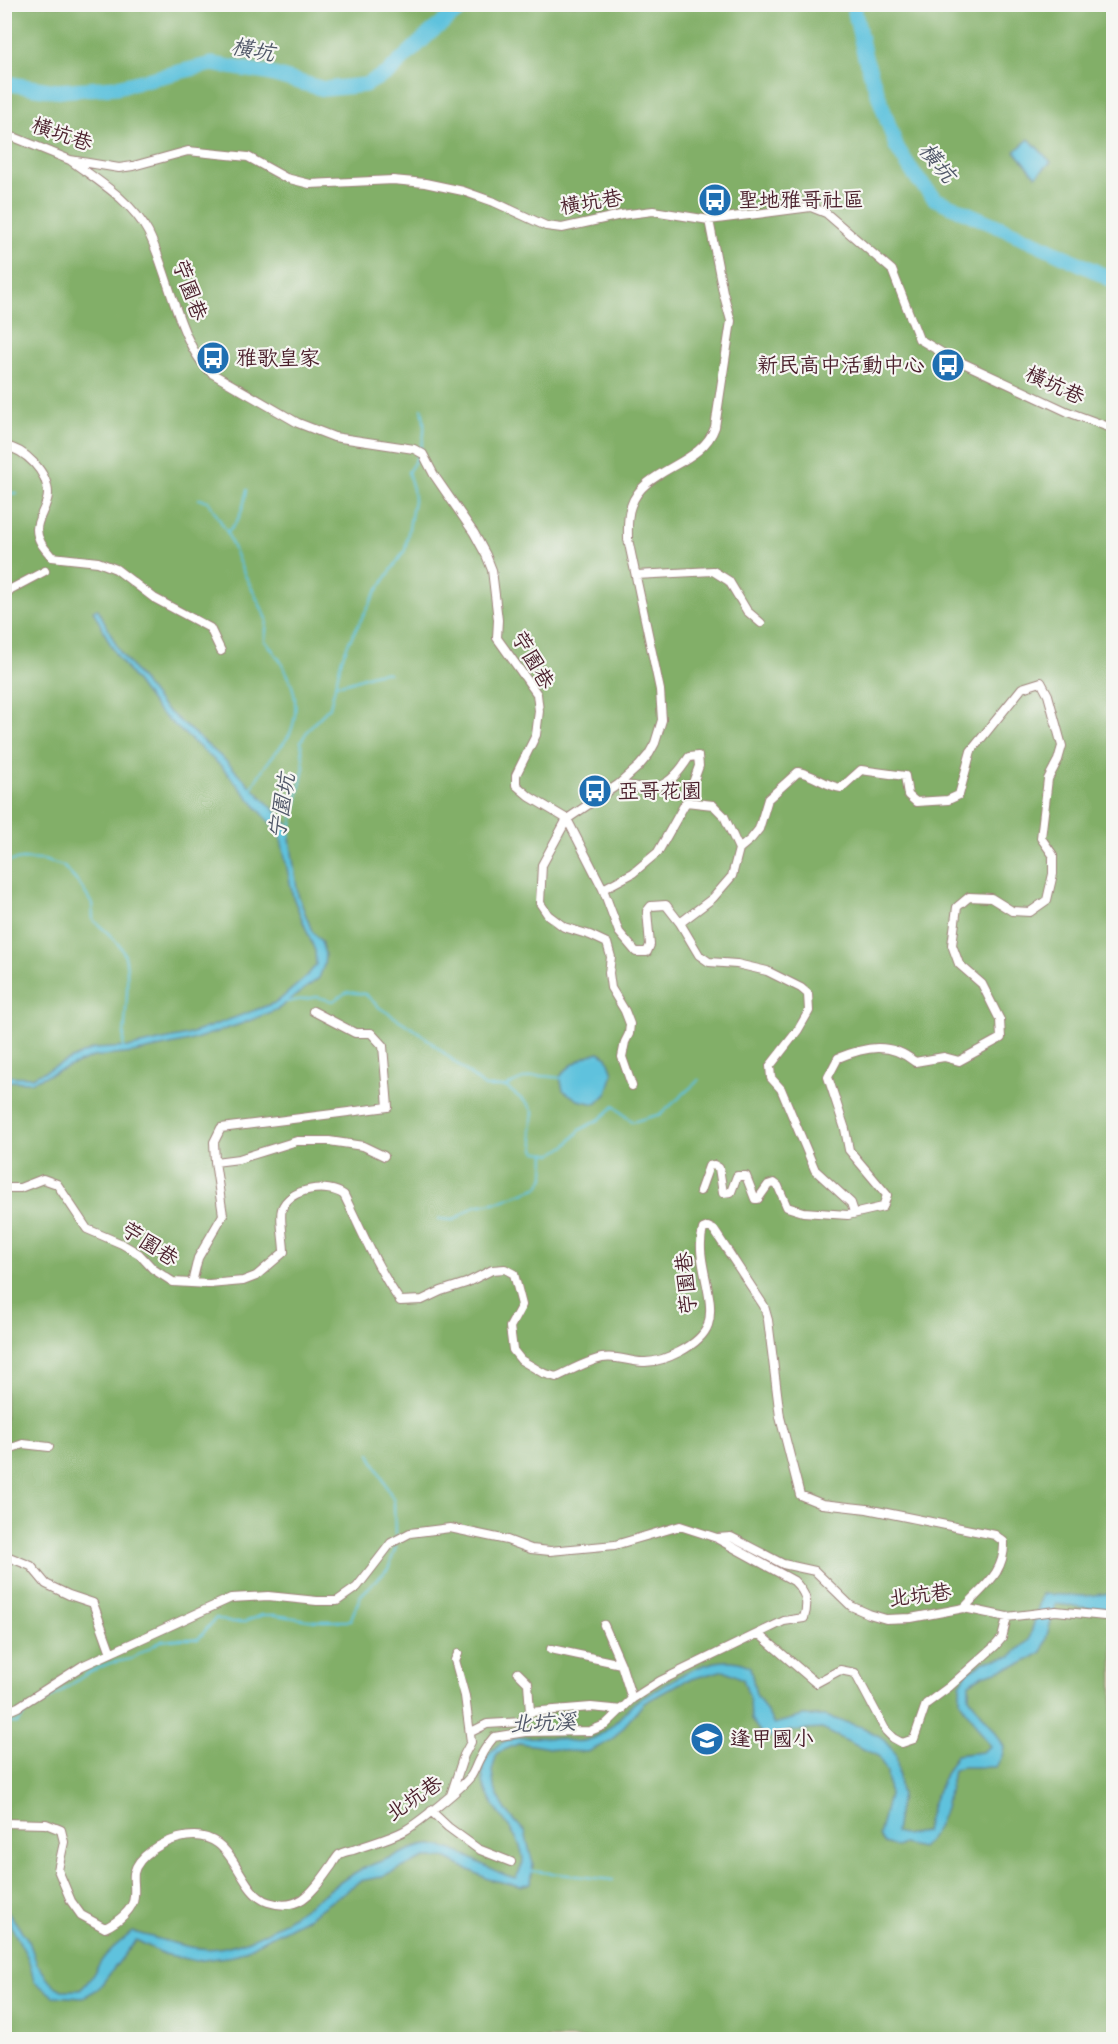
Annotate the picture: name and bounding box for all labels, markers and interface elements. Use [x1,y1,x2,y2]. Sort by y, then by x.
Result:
water label: 橫坑 [229,31,279,68]
street label: 橫坑巷 [28,111,96,157]
water label: 橫坑 [912,136,964,190]
bus stop icon: 聖地雅哥社區 [697,182,733,218]
street label: 橫坑巷 [558,183,624,221]
place label: 聖地雅哥社區 [738,186,864,214]
street label: 苧園巷 [166,256,214,324]
bus stop icon: 雅歌皇家 [195,340,231,376]
place label: 雅歌皇家 [236,344,320,372]
bus stop icon: 新民高中活動中心 [930,347,966,383]
place label: 新民高中活動中心 [757,351,925,379]
street label: 橫坑巷 [1021,359,1089,411]
street label: 苧園巷 [505,626,561,694]
water label: 宁園坑 [261,769,302,841]
bus stop icon: 亞哥花園 [577,773,613,809]
place label: 亞哥花園 [618,777,702,805]
street label: 苧園巷 [116,1215,184,1273]
street label: 苧園巷 [669,1250,703,1316]
street label: 北坑巷 [887,1577,953,1613]
water label: 北坑溪 [510,1707,577,1738]
school or university icon: 逢甲國小 [689,1721,725,1757]
place label: 逢甲國小 [730,1725,814,1753]
street label: 北坑巷 [380,1769,448,1827]

